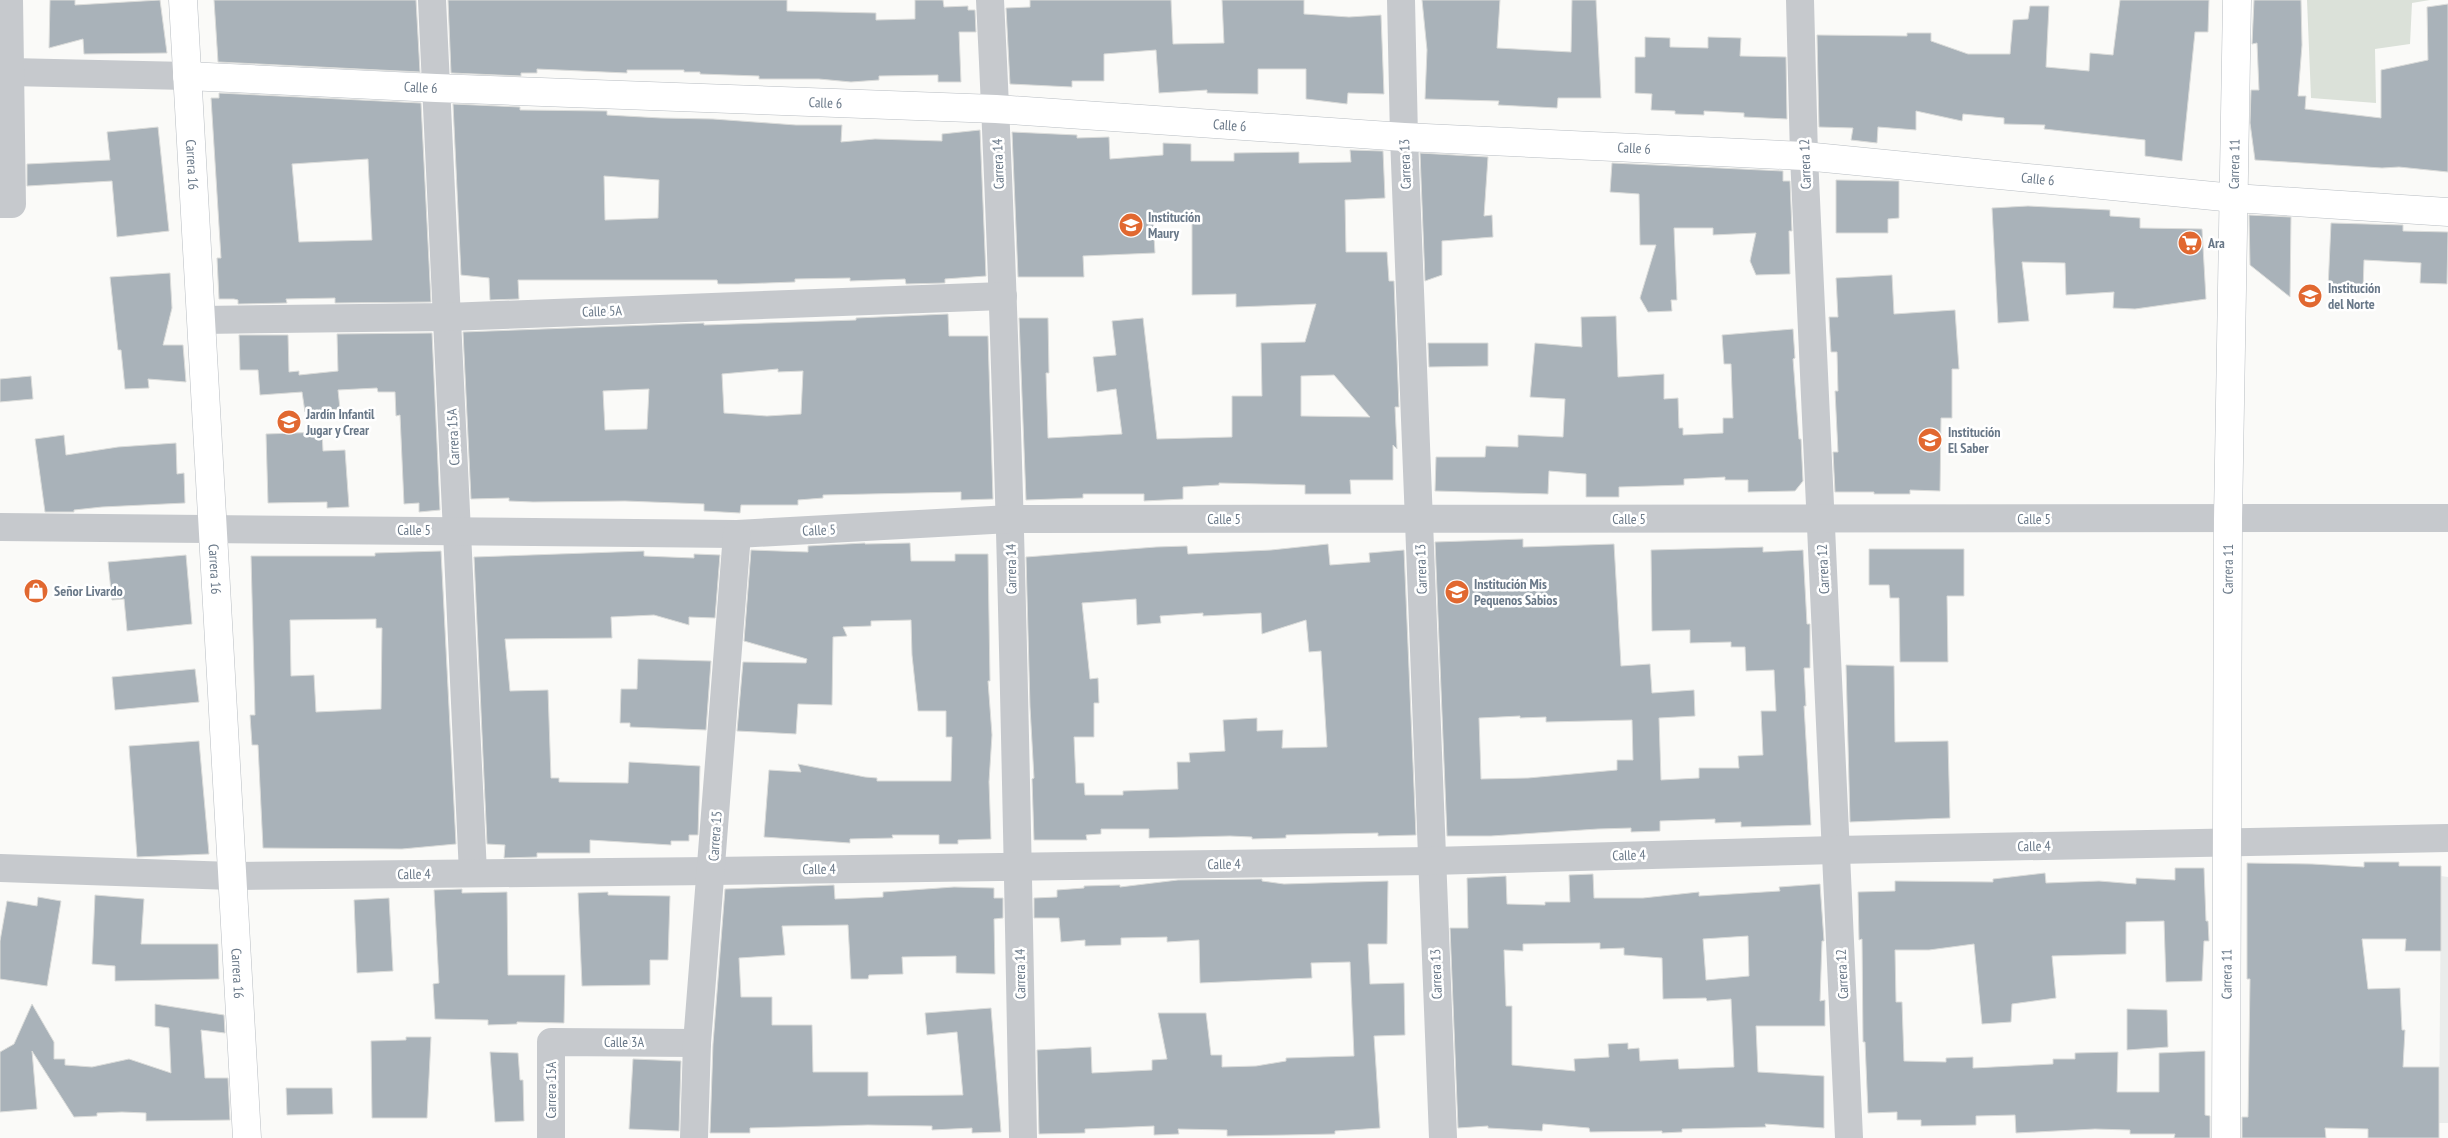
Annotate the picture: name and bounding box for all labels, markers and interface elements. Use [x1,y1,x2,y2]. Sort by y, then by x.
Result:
street label: Calle 6 [404,77,438,97]
street label: Calle 6 [808,93,842,112]
street label: Calle 6 [1212,115,1247,135]
street label: Carrera 14 [988,138,1008,189]
street label: Calle 6 [1617,138,1651,158]
street label: Carrera 16 [182,139,203,190]
street label: Carrera 13 [1395,139,1415,189]
street label: Carrera 12 [1795,139,1815,189]
street label: Carrera 11 [2225,139,2244,189]
street label: Calle 6 [2020,168,2055,189]
place label: Institución Maury [1148,208,1201,242]
school or university icon: Institución Maury [1118,212,1144,238]
supermarket icon: Ara [2177,230,2203,256]
place label: Ara [2207,234,2225,252]
place label: Institución del Norte [2328,279,2381,313]
school or university icon: Institución del Norte [2297,283,2323,309]
street label: Calle 5A [582,301,623,321]
place label: Jardín Infantil Jugar y Crear [305,405,375,439]
street label: Carrera 15A [443,408,463,466]
school or university icon: Jardín Infantil Jugar y Crear [276,409,302,435]
place label: Institución El Saber [1948,423,2001,457]
school or university icon: Institución El Saber [1917,427,1943,453]
street label: Calle 5 [1207,510,1241,528]
street label: Calle 5 [1612,510,1646,528]
street label: Calle 5 [2017,510,2051,528]
street label: Calle 5 [802,520,836,540]
street label: Calle 5 [397,521,431,539]
street label: Carrera 16 [205,543,225,595]
street label: Carrera 14 [1002,543,1020,594]
street label: Carrera 12 [1813,543,1833,595]
street label: Carrera 13 [1411,544,1431,594]
street label: Carrera 11 [2219,544,2237,594]
place label: Institución Mis Pequenos Sabios [1474,575,1557,609]
shop icon: Señor Livardo [23,578,49,604]
school or university icon: Institución Mis Pequenos Sabios [1444,579,1470,605]
place label: Señor Livardo [54,582,123,600]
street label: Carrera 15 [704,810,726,862]
street label: Calle 4 [2017,837,2052,855]
street label: Calle 4 [1612,845,1647,865]
street label: Calle 4 [1207,855,1242,873]
street label: Calle 4 [802,860,837,878]
street label: Calle 4 [397,865,432,883]
street label: Carrera 16 [227,948,248,999]
street label: Carrera 14 [1011,948,1029,999]
street label: Carrera 12 [1832,948,1852,1000]
street label: Carrera 13 [1426,949,1446,999]
street label: Carrera 11 [2217,949,2236,999]
street label: Calle 3A [604,1033,644,1051]
street label: Carrera 15A [542,1061,560,1118]

